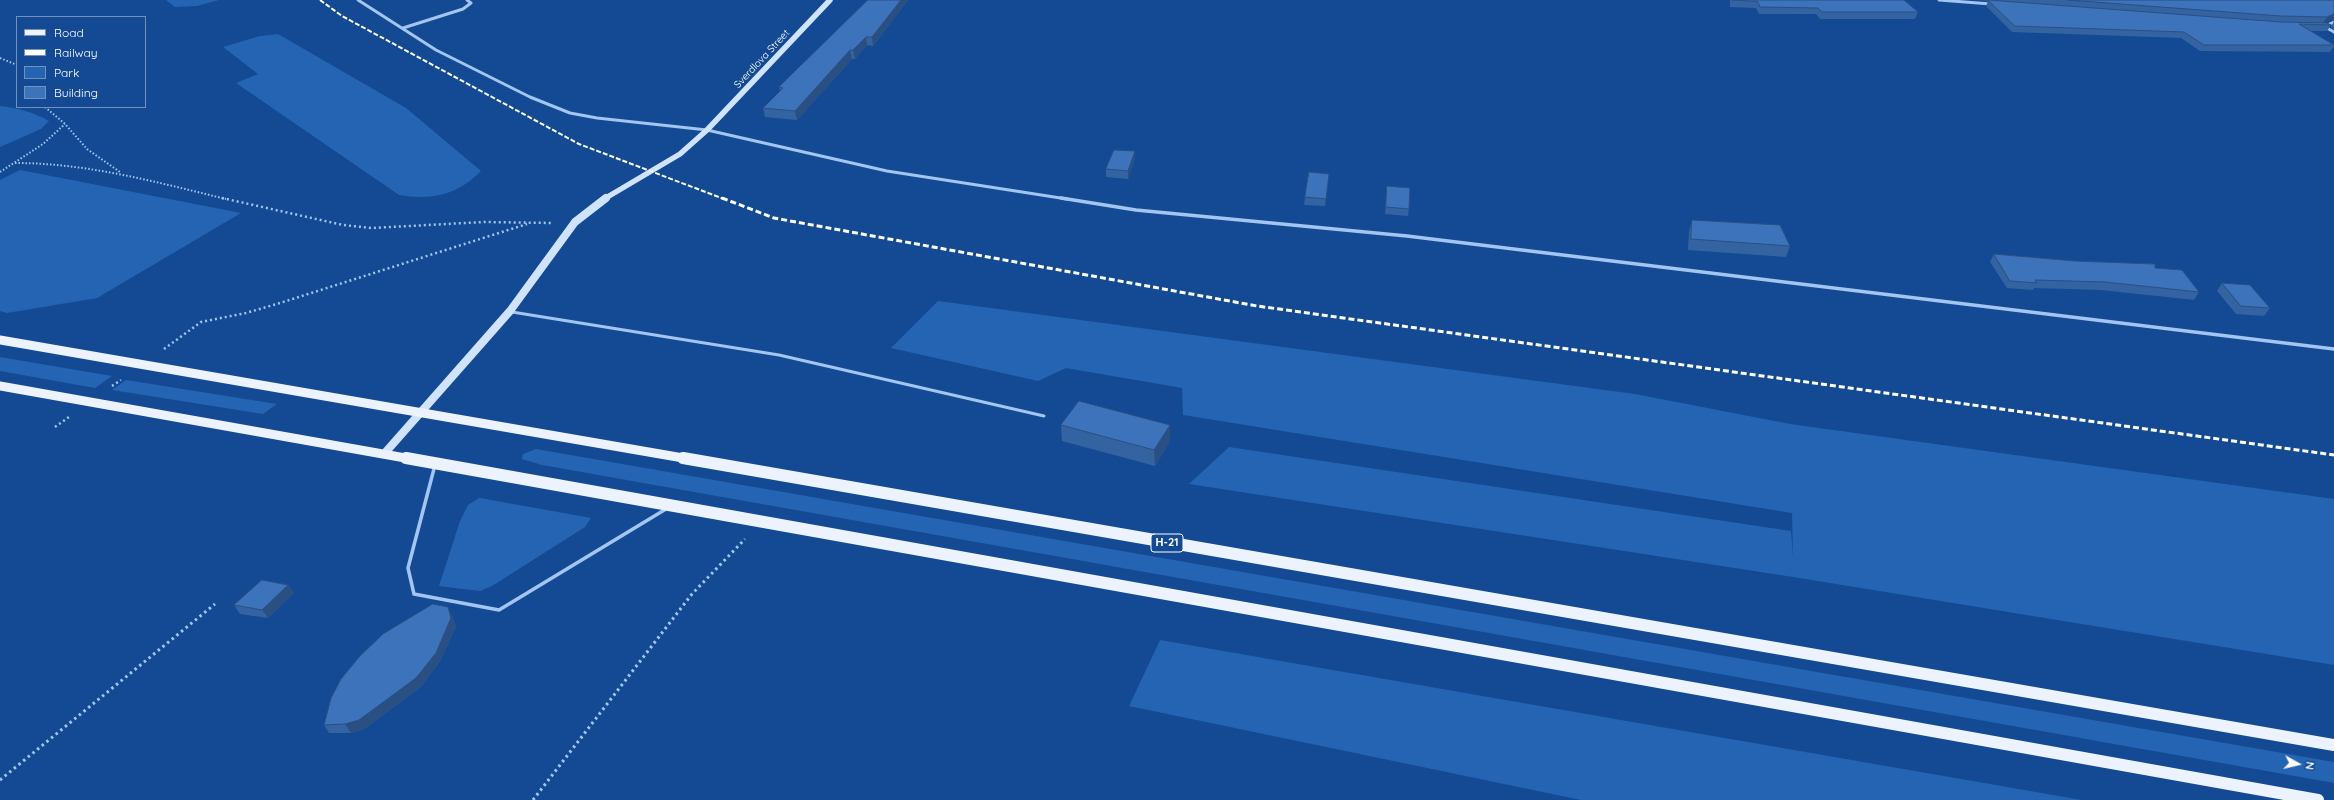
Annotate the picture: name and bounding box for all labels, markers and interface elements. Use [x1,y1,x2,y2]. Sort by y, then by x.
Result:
legend [16,16,146,108]
text: Road [54,25,84,40]
street label: Sverdlova Street [732,27,792,91]
text: Railway [54,45,98,60]
text: Park [54,65,79,80]
text: Building [54,85,98,100]
road number: Н-21 [1151,534,1183,552]
north arrow [2278,744,2318,784]
text: N [2302,761,2317,771]

